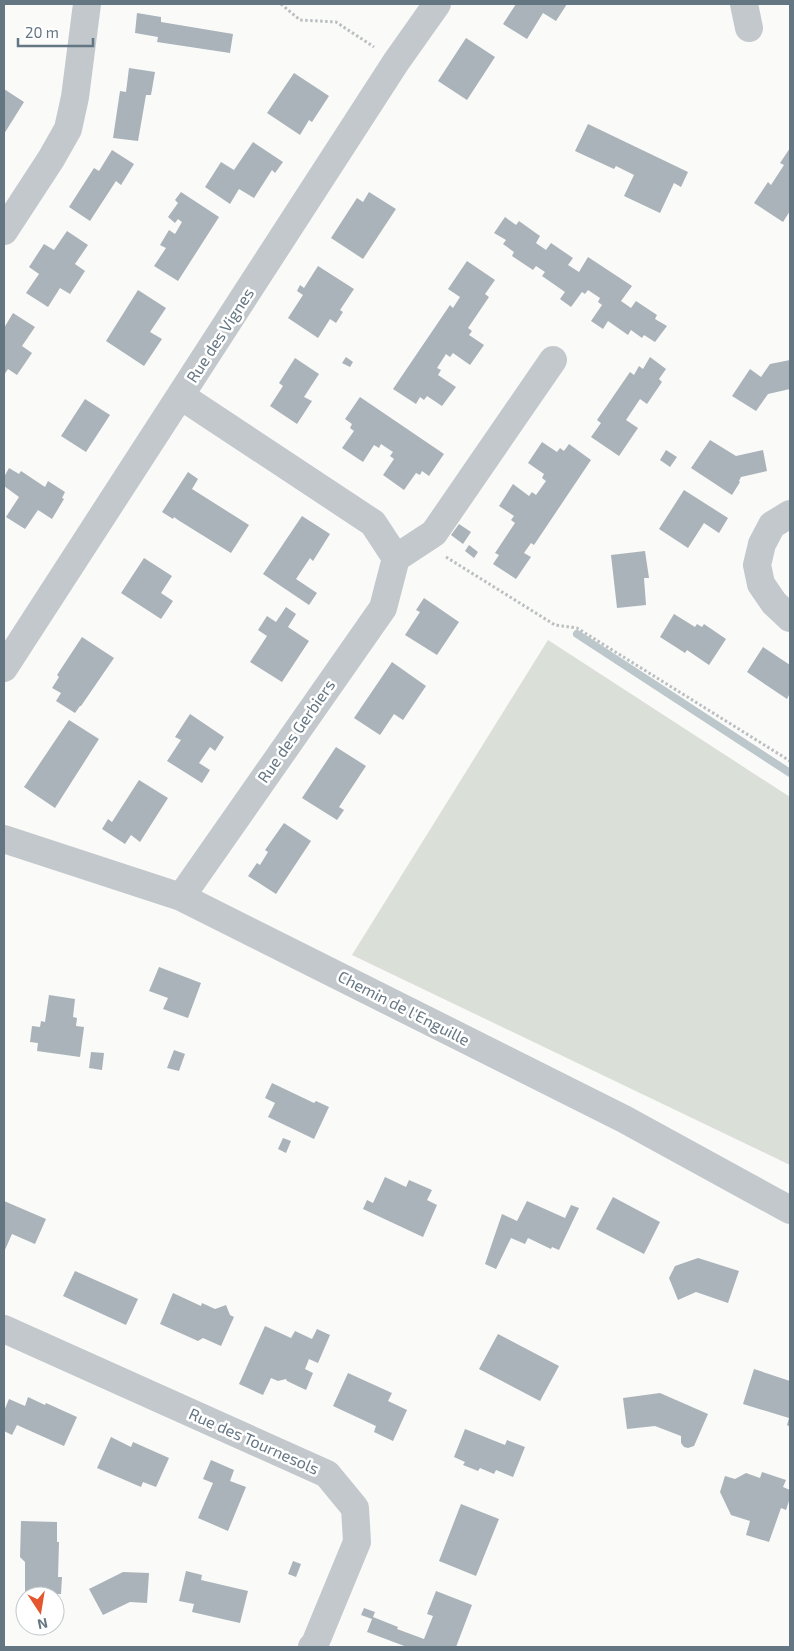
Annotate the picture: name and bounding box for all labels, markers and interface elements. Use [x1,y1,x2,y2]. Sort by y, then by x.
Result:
scale bar [18,15,92,47]
text: 20 m [25,23,59,41]
street label: Rue des Vignes [182,284,257,386]
street label: Rue des Gerbiers [253,675,338,786]
street label: Chemin de l'Enguille [335,966,473,1049]
street label: Rue des Tournesols [186,1403,322,1478]
north arrow [15,1586,65,1636]
text: N [36,1615,50,1634]

